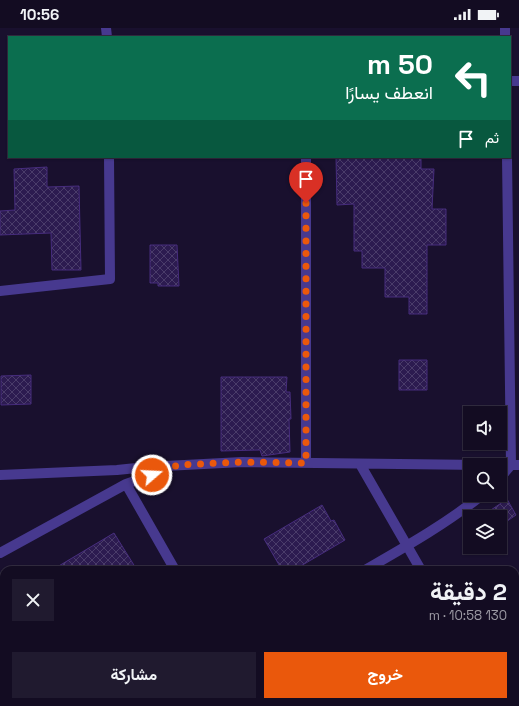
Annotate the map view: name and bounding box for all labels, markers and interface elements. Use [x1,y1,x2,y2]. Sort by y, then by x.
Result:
text: 10:56 [20,5,59,24]
text: 50 m [367,46,433,82]
icon: left [447,52,499,104]
text: انعطف يسارًا [345,81,433,104]
icon: arrive [455,128,477,150]
text: ثم [485,128,499,147]
pin [289,162,323,203]
icon: arrive [295,168,317,190]
map controls [463,406,507,554]
button: sound [463,406,507,450]
position arrow [131,454,173,496]
button: search [463,458,507,502]
button: layers [463,510,507,554]
text: 2 دقيقة [430,576,507,607]
button: close [12,579,54,621]
text: 130 m · 10:58 [429,607,507,624]
button: مشاركة [12,652,256,698]
button: خروج [264,652,507,698]

